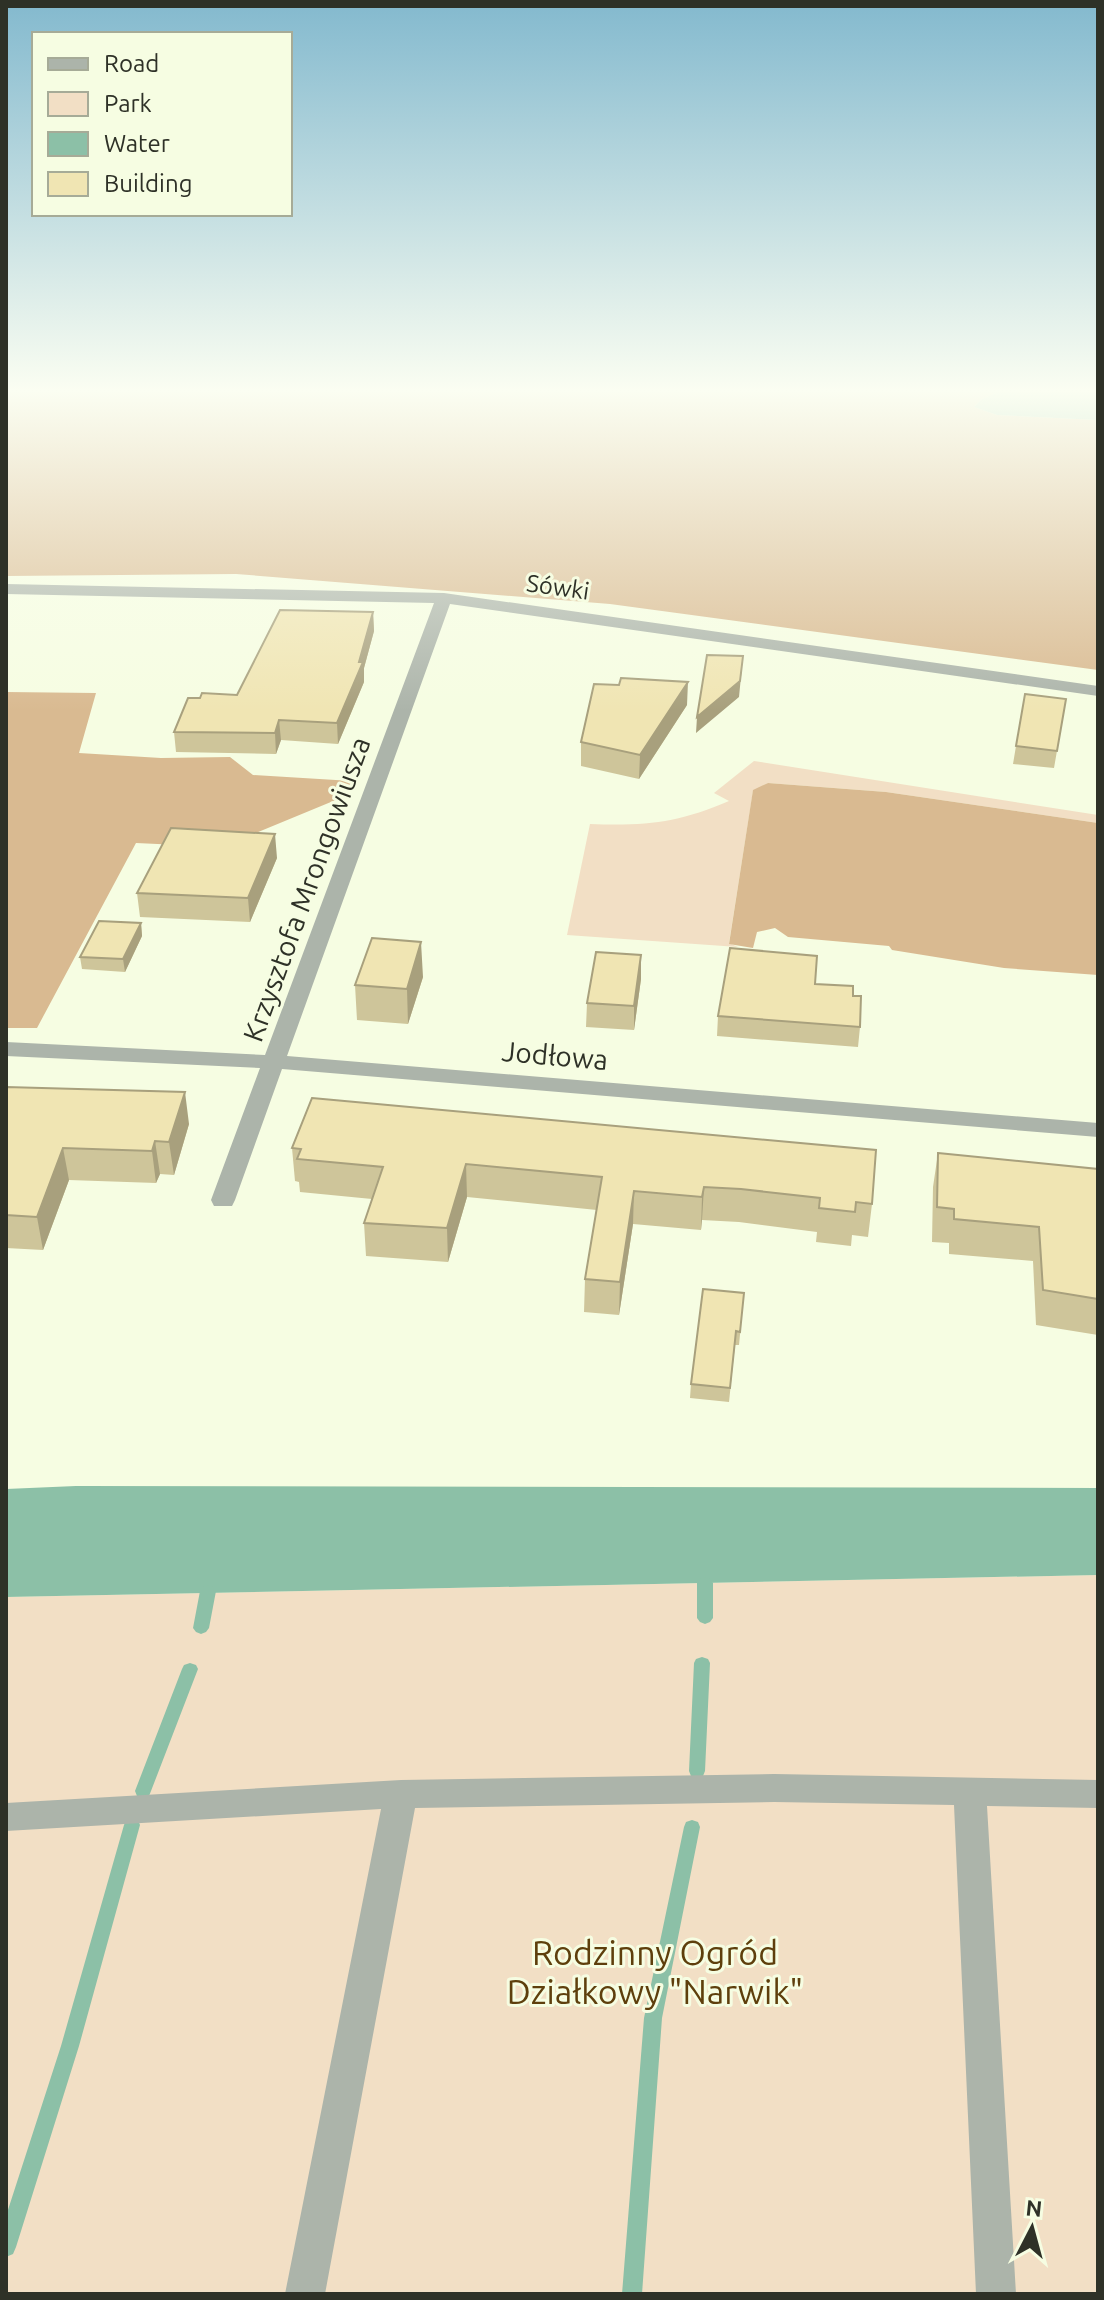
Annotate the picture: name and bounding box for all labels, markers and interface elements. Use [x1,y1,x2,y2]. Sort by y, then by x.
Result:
legend [32,32,292,216]
text: Road [104,50,159,77]
text: Park [104,90,152,117]
text: Water [104,130,170,157]
text: Building [104,170,192,197]
street label: Sówki [525,569,591,605]
street label: Krzysztofa Mrongowiusza [236,733,376,1045]
street label: Jodłowa [501,1035,609,1075]
park label: Rodzinny Ogród Działkowy "Narwik" [507,1933,803,2010]
north arrow [992,2188,1072,2268]
text: N [1025,2194,1044,2221]

